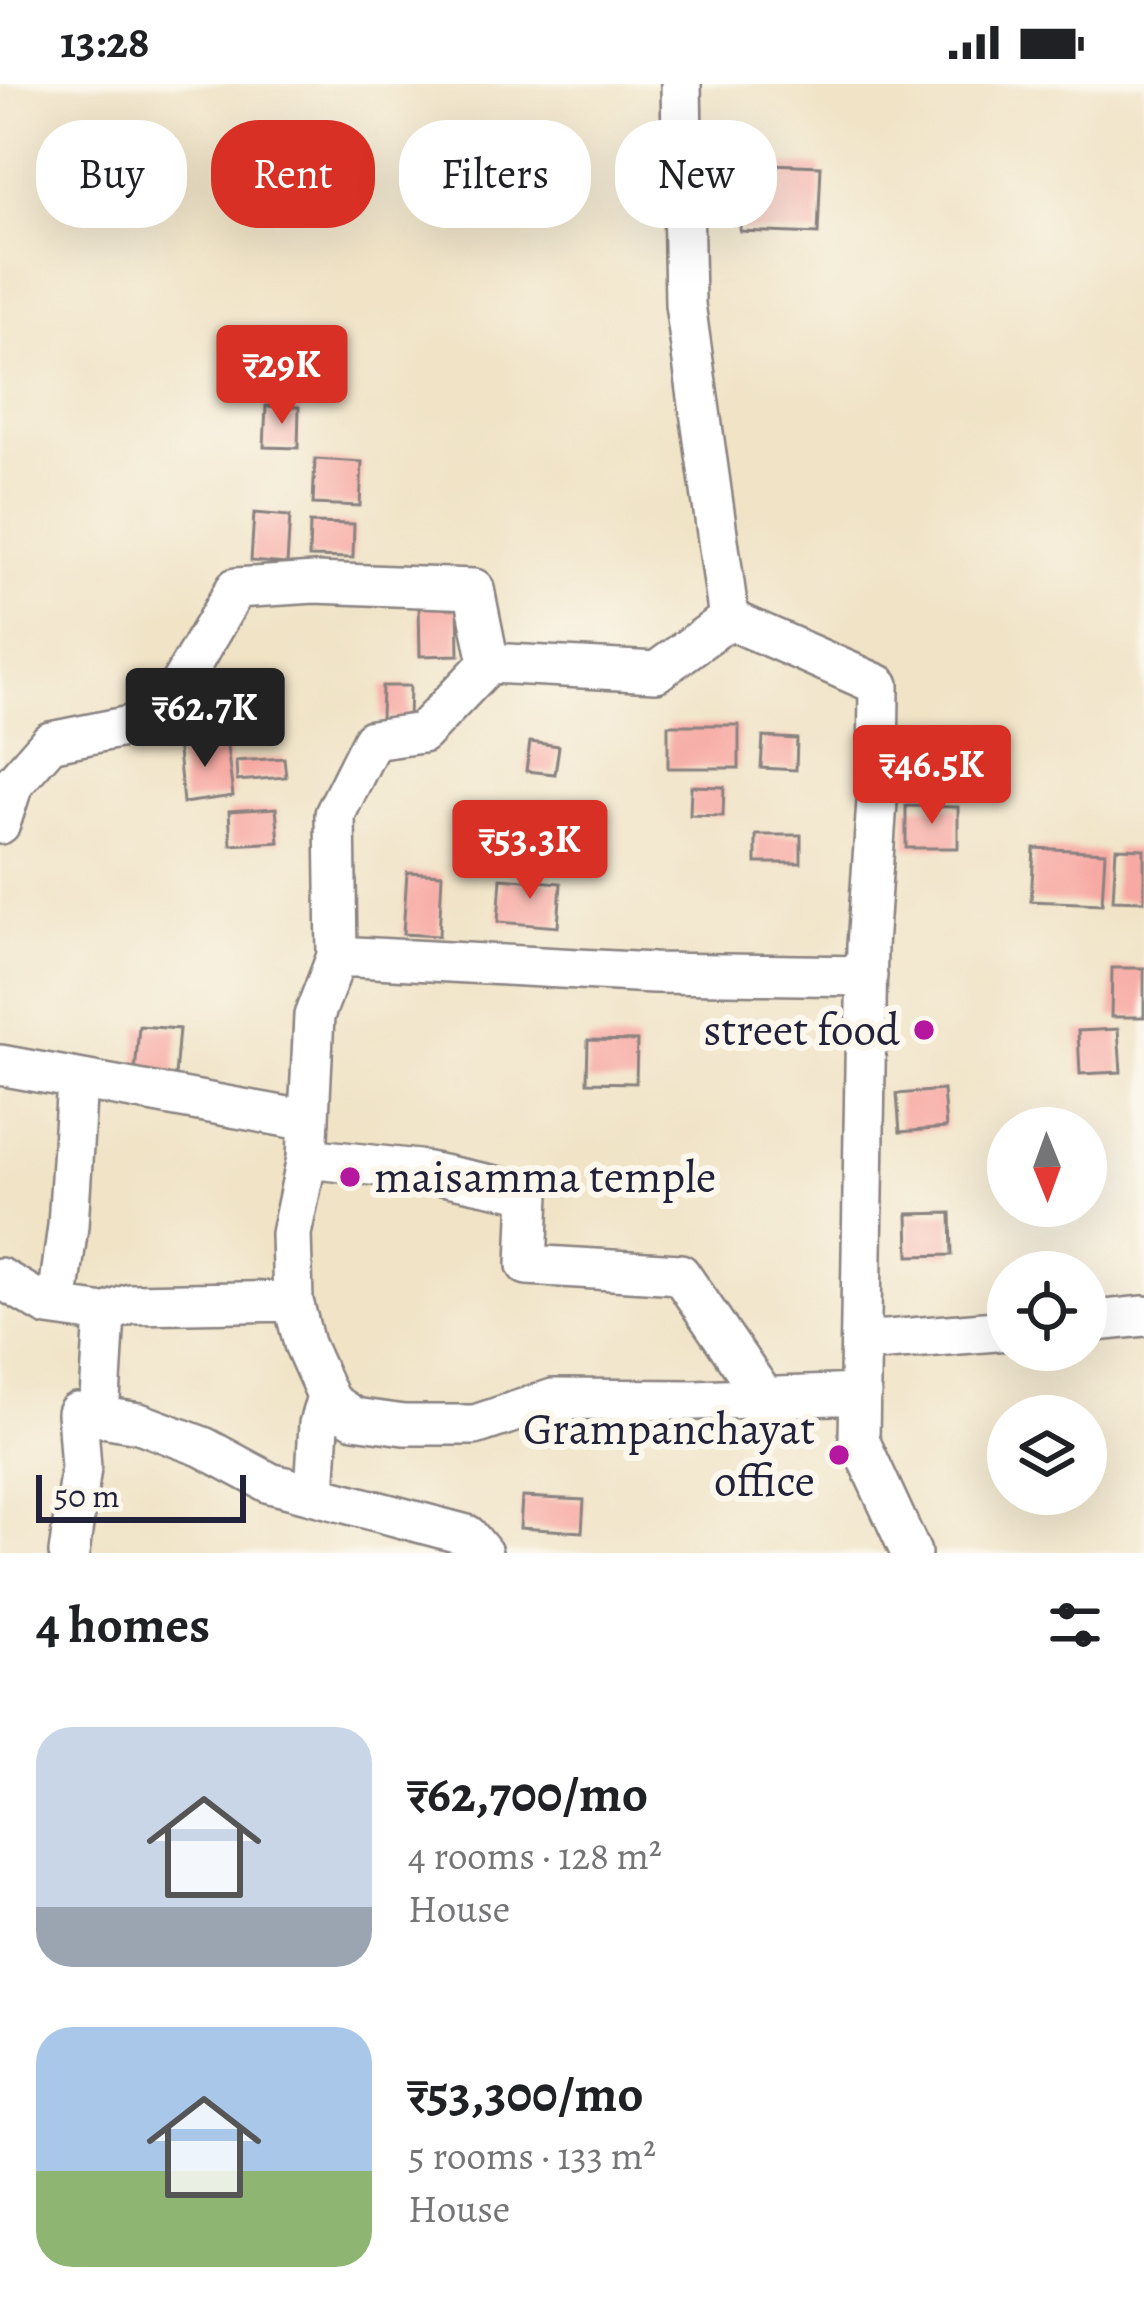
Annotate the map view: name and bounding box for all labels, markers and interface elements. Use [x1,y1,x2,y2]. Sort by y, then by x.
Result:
text: 13:28 [60,11,150,73]
chip: Buy [36,120,187,228]
chip: Rent [211,120,375,228]
chip: Filters [399,120,591,228]
chip: New [615,120,777,228]
pin: ₹29K [211,325,353,427]
text: ₹29K [243,337,321,390]
pin: ₹62.7K [107,668,303,770]
text: ₹62.7K [153,680,257,733]
pin: ₹46.5K [834,725,1030,827]
text: ₹46.5K [880,737,984,790]
pin: ₹53.3K [432,800,628,902]
text: ₹53.3K [479,812,581,865]
place label: street food [703,999,901,1061]
marker: street food [911,1017,937,1043]
north arrow [987,1107,1107,1227]
map controls [987,1107,1107,1515]
place label: maisamma temple [374,1146,716,1208]
marker: maisamma temple [337,1164,363,1190]
button: locate [987,1251,1107,1371]
button: layers [987,1395,1107,1515]
place label: Grampanchayat office [523,1398,815,1512]
marker: Grampanchayat office [826,1442,852,1468]
scale bar [36,1469,246,1522]
text: 50 m [54,1473,120,1518]
text: 4 homes [36,1590,210,1660]
icon: filters [1042,1592,1108,1658]
text: ₹62,700/mo [408,1759,648,1829]
icon: home [132,1775,276,1919]
text: 4 rooms · 128 m² [408,1829,662,1882]
text: House [408,1882,510,1935]
text: ₹53,300/mo [408,2059,644,2129]
icon: home [132,2075,276,2219]
text: 5 rooms · 133 m² [408,2129,656,2182]
text: House [408,2182,510,2235]

